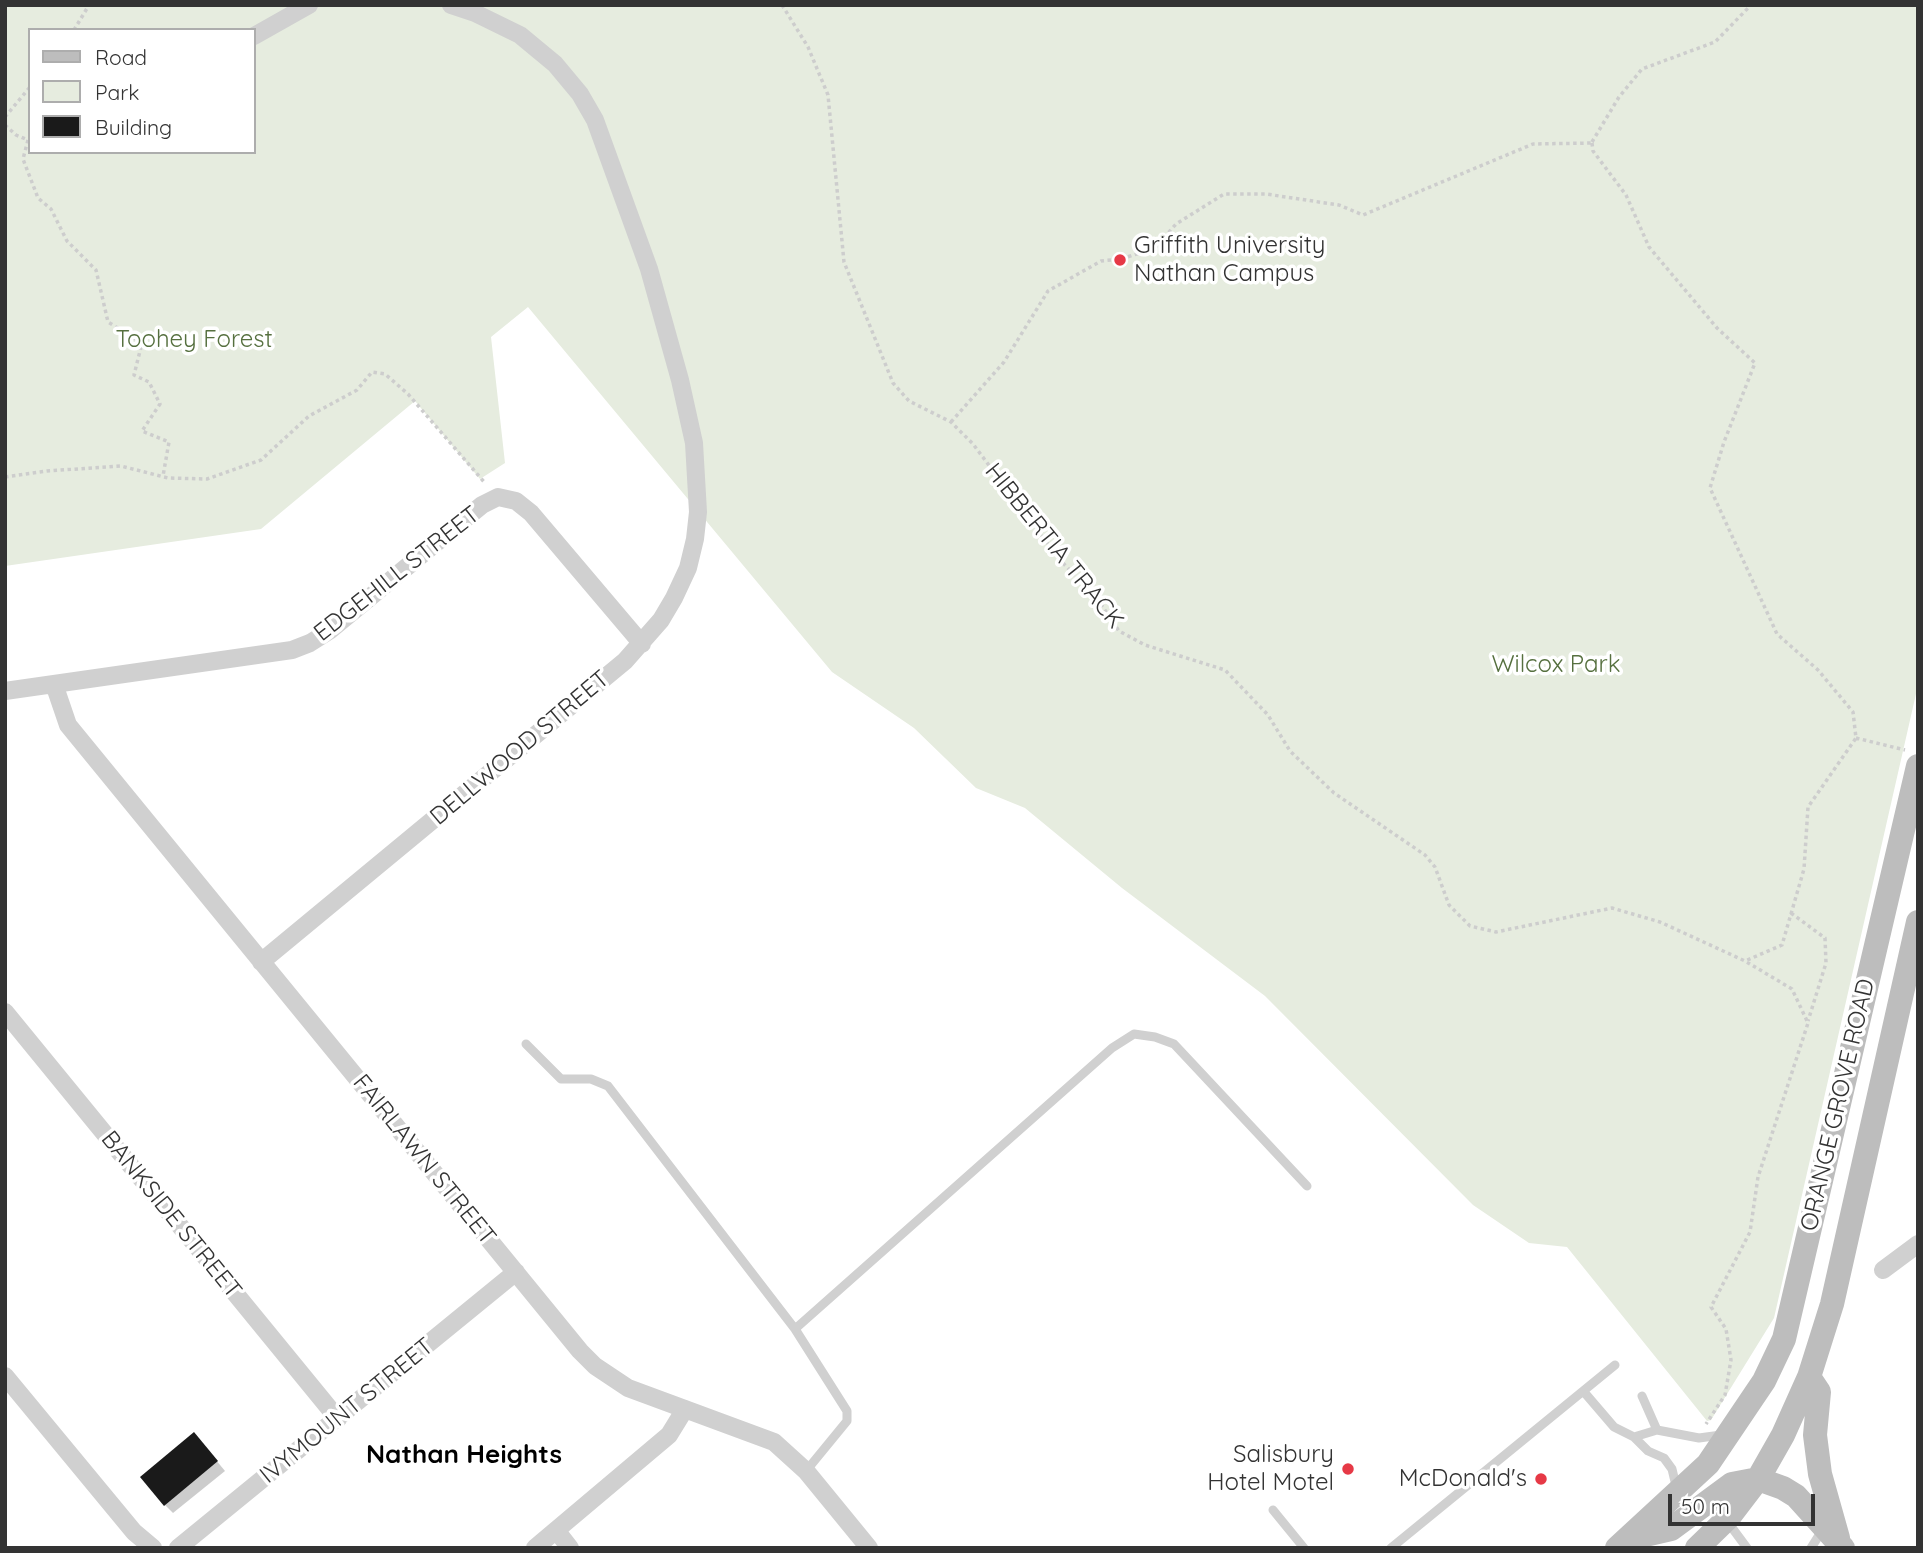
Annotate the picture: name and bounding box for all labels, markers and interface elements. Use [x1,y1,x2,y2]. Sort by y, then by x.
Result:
legend [28,28,256,154]
text: Road [95,44,147,70]
text: Park [95,79,139,105]
text: Building [95,114,172,140]
place label: Griffith University Nathan Campus [1134,232,1325,288]
marker: Griffith University Nathan Campus [1112,252,1128,268]
park label: Toohey Forest [115,326,273,354]
street label: HIBBERTIA TRACK [979,458,1129,634]
street label: EDGEHILL STREET [308,500,486,648]
park label: Wilcox Park [1491,651,1621,679]
street label: DELLWOOD STREET [424,665,616,831]
street label: ORANGE GROVE ROAD [1795,976,1881,1234]
street label: FAIRLAWN STREET [346,1069,502,1251]
street label: BANKSIDE STREET [95,1125,247,1305]
street label: IVYMOUNT STREET [254,1332,440,1490]
district label: Nathan Heights [366,1439,562,1471]
place label: Salisbury Hotel Motel [1207,1441,1334,1497]
marker: Salisbury Hotel Motel [1340,1461,1356,1477]
place label: McDonald's [1399,1465,1527,1493]
marker: McDonald's [1533,1471,1549,1487]
scale bar [1671,1480,1818,1524]
text: 50 m [1681,1493,1730,1519]

